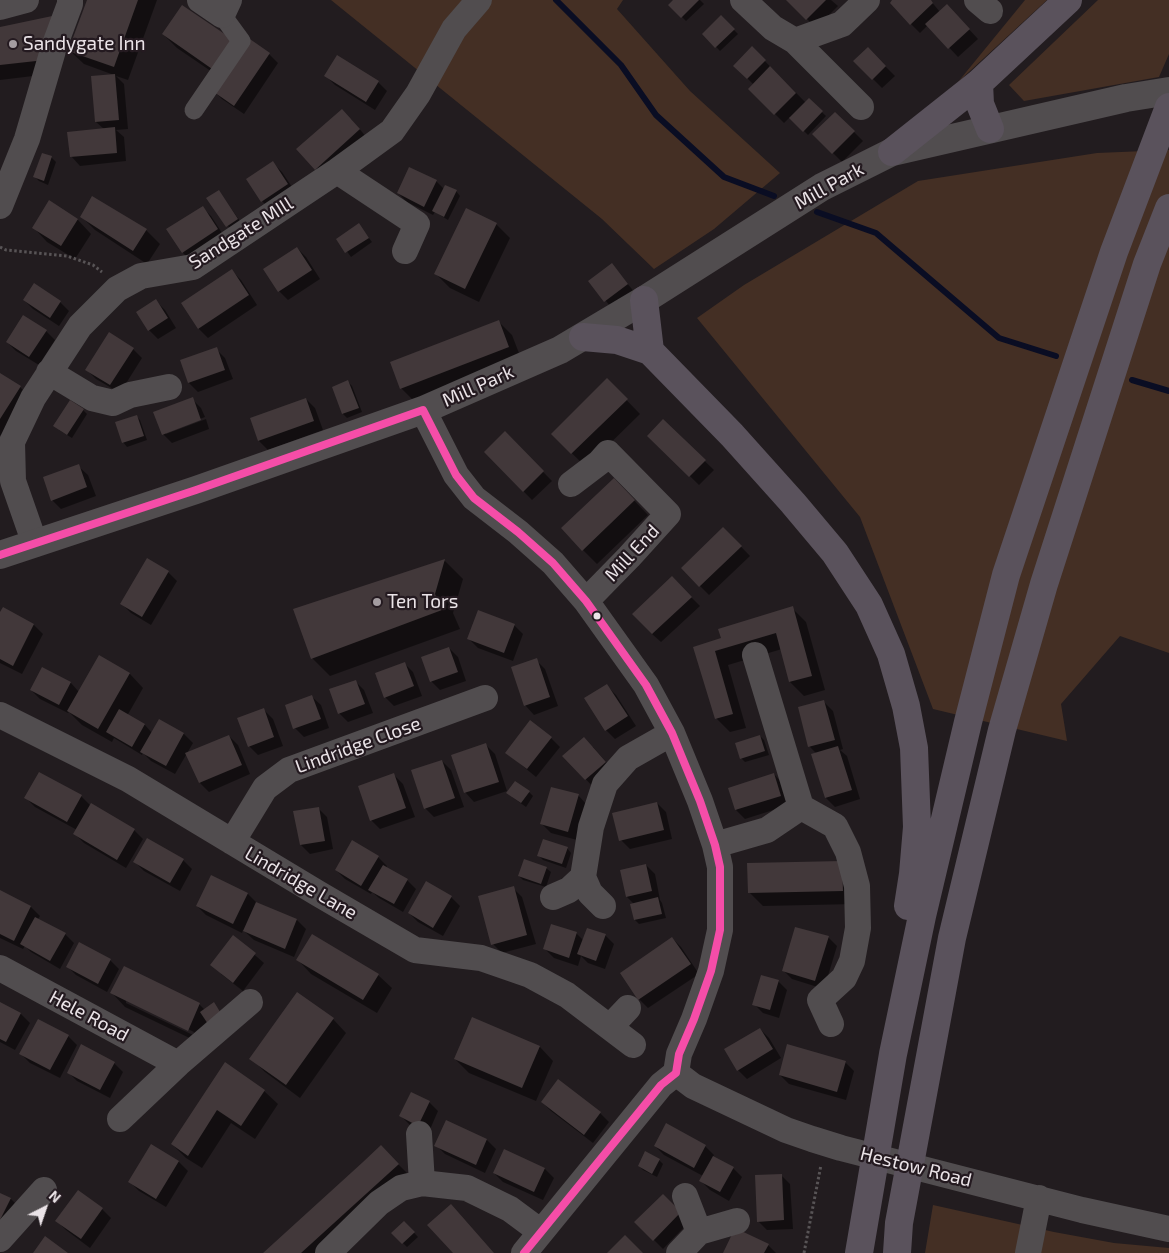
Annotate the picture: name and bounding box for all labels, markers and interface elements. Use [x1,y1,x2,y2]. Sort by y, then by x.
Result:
place label: Sandygate Inn [23,33,146,55]
marker: Sandygate Inn [7,38,19,50]
street label: Mill Park [790,158,868,214]
street label: Sandgate MIll [185,192,297,274]
street label: Mill Park [439,360,517,412]
street label: Mill End [600,520,664,586]
place label: Ten Tors [387,591,458,613]
marker: Ten Tors [371,596,383,608]
unlabelled marker [592,611,602,621]
street label: Lindridge Close [292,712,424,778]
street label: Lindridge Lane [241,842,361,924]
street label: Hele Road [45,986,133,1046]
street label: Hestow Road [858,1142,974,1192]
north arrow [20,1183,70,1233]
text: N [46,1187,65,1206]

